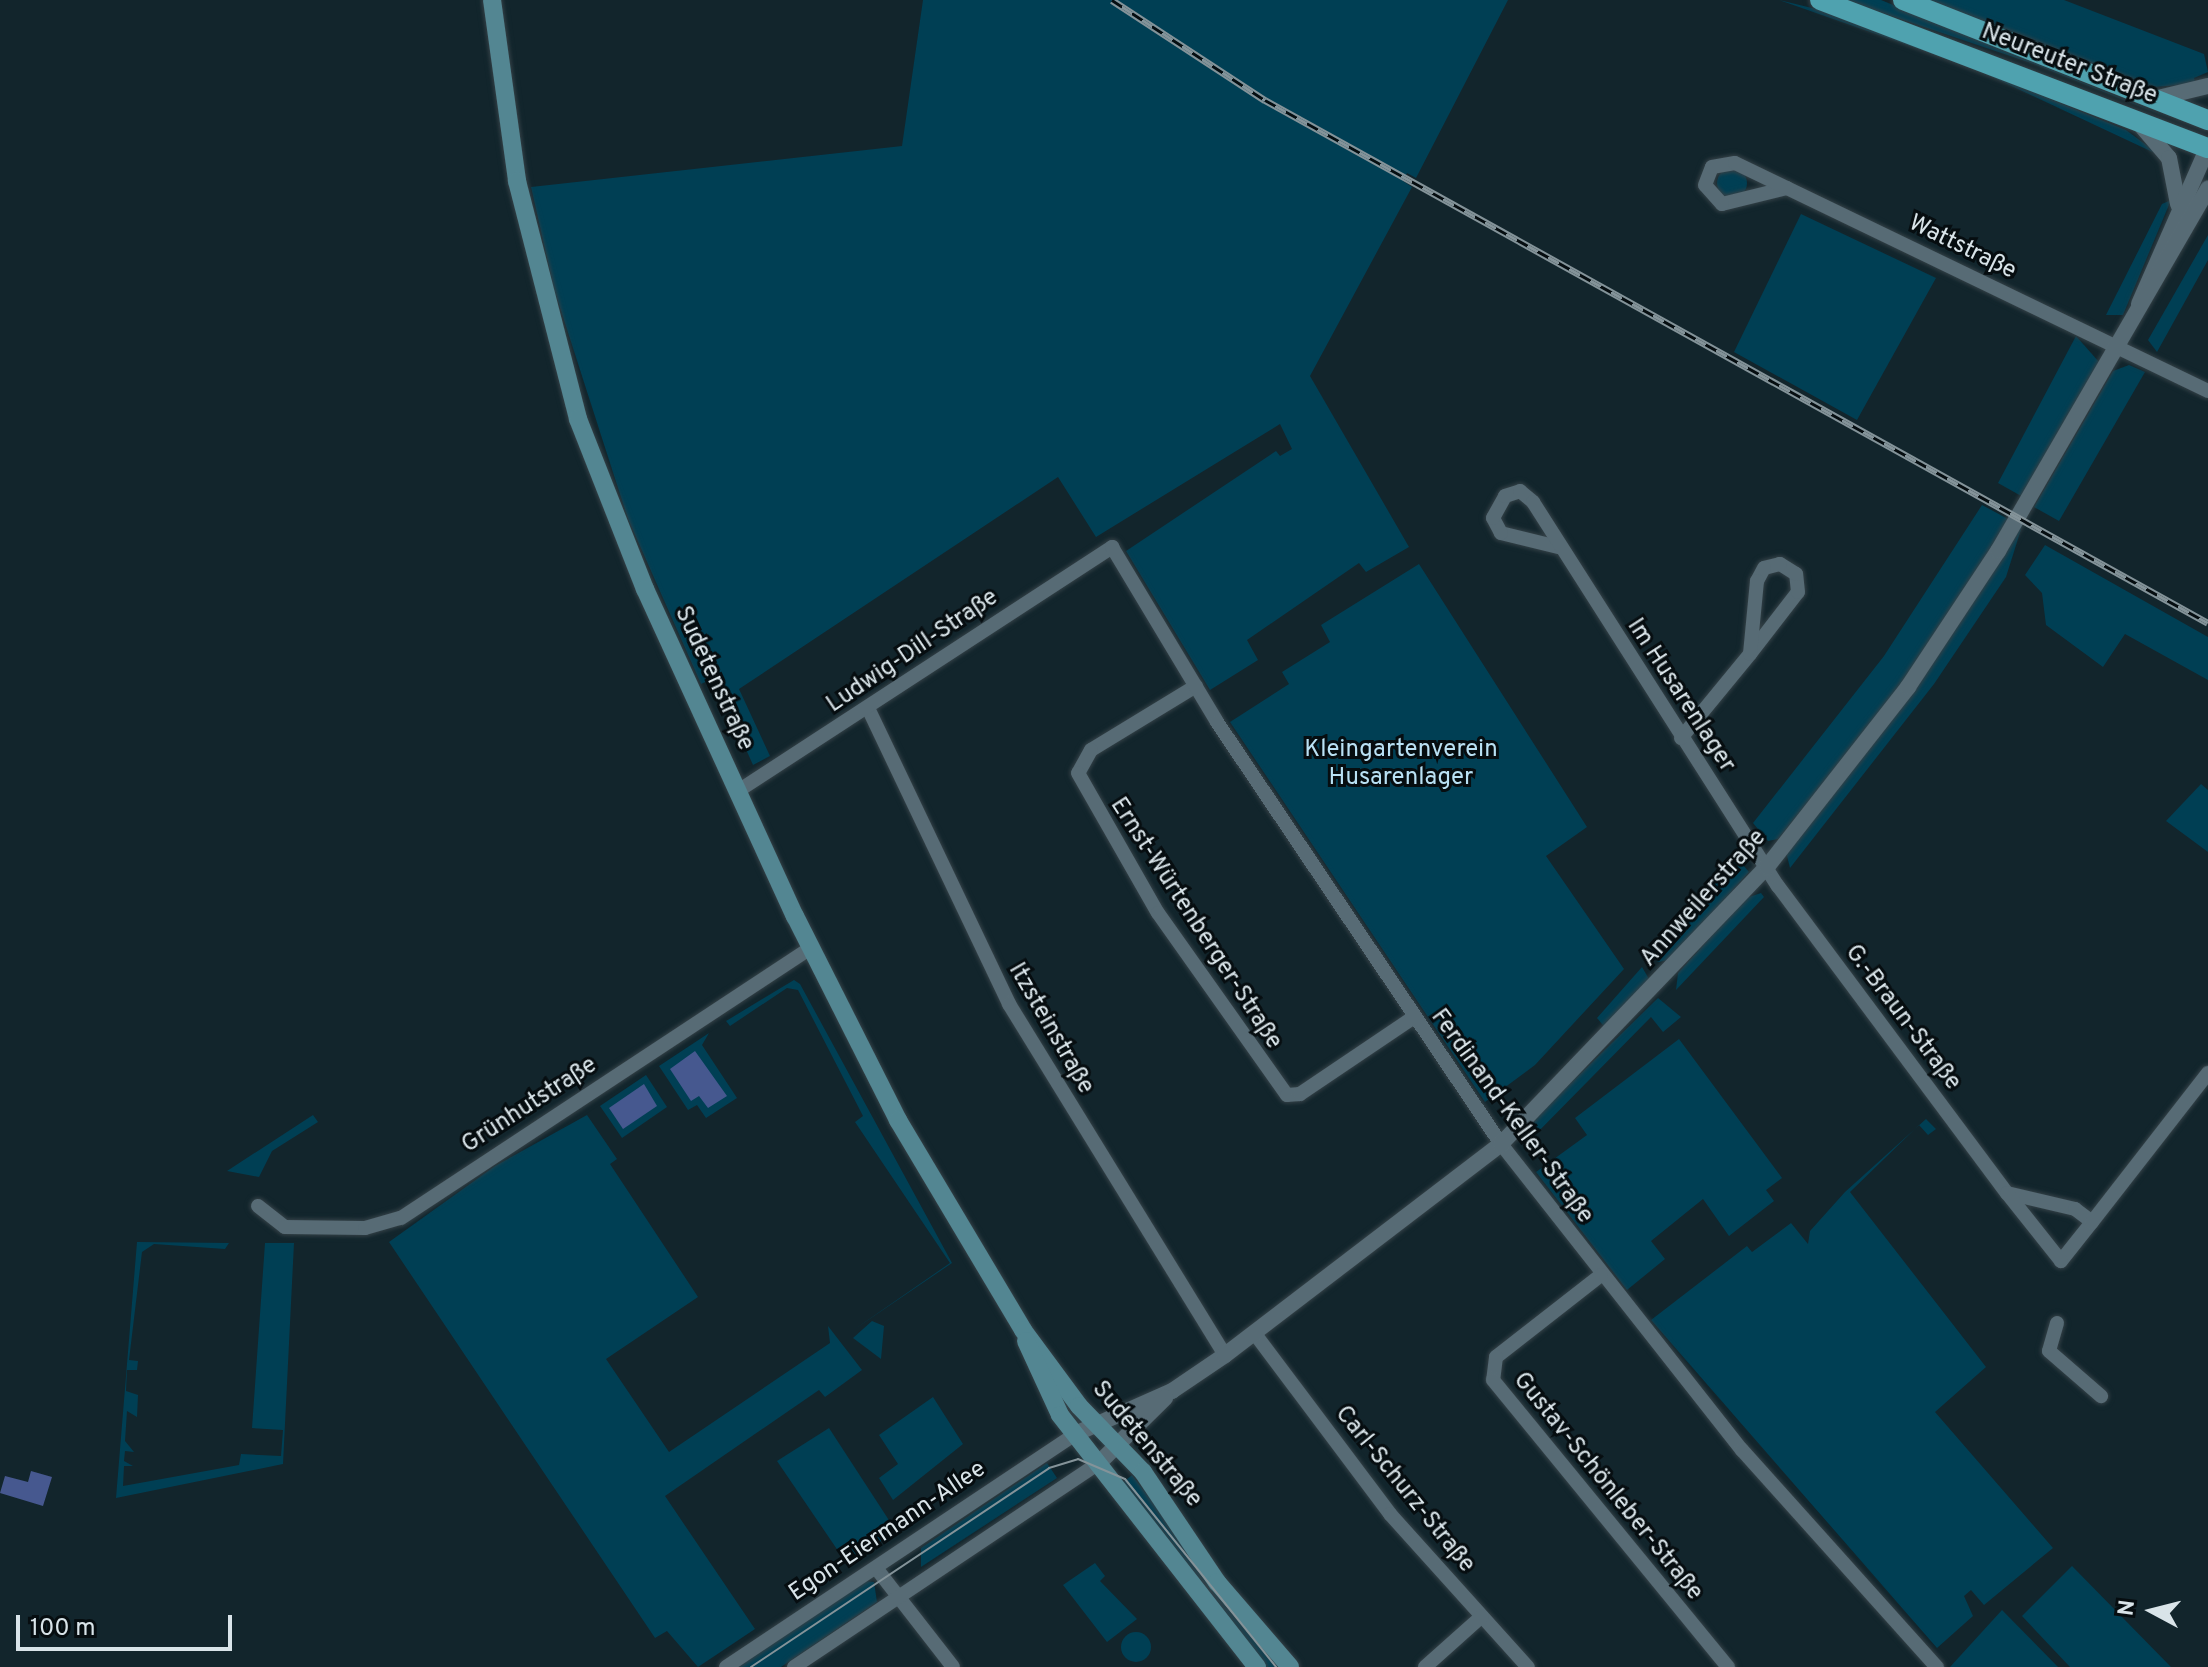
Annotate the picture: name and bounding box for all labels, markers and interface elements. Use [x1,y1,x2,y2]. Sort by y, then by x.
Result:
street label: Neureuter Straße [1977,18,2161,112]
street label: Wattstraße [1903,210,2021,286]
street label: Ludwig-Dill-Straße [822,584,1004,720]
street label: Sudetenstraße [667,602,759,756]
street label: Im Husarenlager [1620,614,1740,778]
park label: Kleingartenverein Husarenlager [1304,737,1498,793]
street label: Ernst-Würtenberger-Straße [1103,793,1287,1055]
street label: Annweilerstraße [1635,824,1773,974]
street label: G.-Braun-Straße [1838,940,1966,1096]
street label: Itzsteinstraße [1001,958,1099,1100]
street label: Ferdinand-Keller-Straße [1423,1004,1599,1230]
street label: Grünhutstraße [457,1052,603,1160]
street label: Gustav-Schönleber-Straße [1506,1367,1708,1607]
street label: Sudetenstraße [1085,1376,1207,1514]
street label: Carl-Schurz-Straße [1328,1401,1480,1579]
street label: Egon-Eiermann-Allee [784,1455,992,1609]
north arrow [2112,1571,2192,1651]
scale bar [20,1599,236,1649]
text: N [2113,1599,2142,1618]
text: 100 m [30,1614,96,1644]

